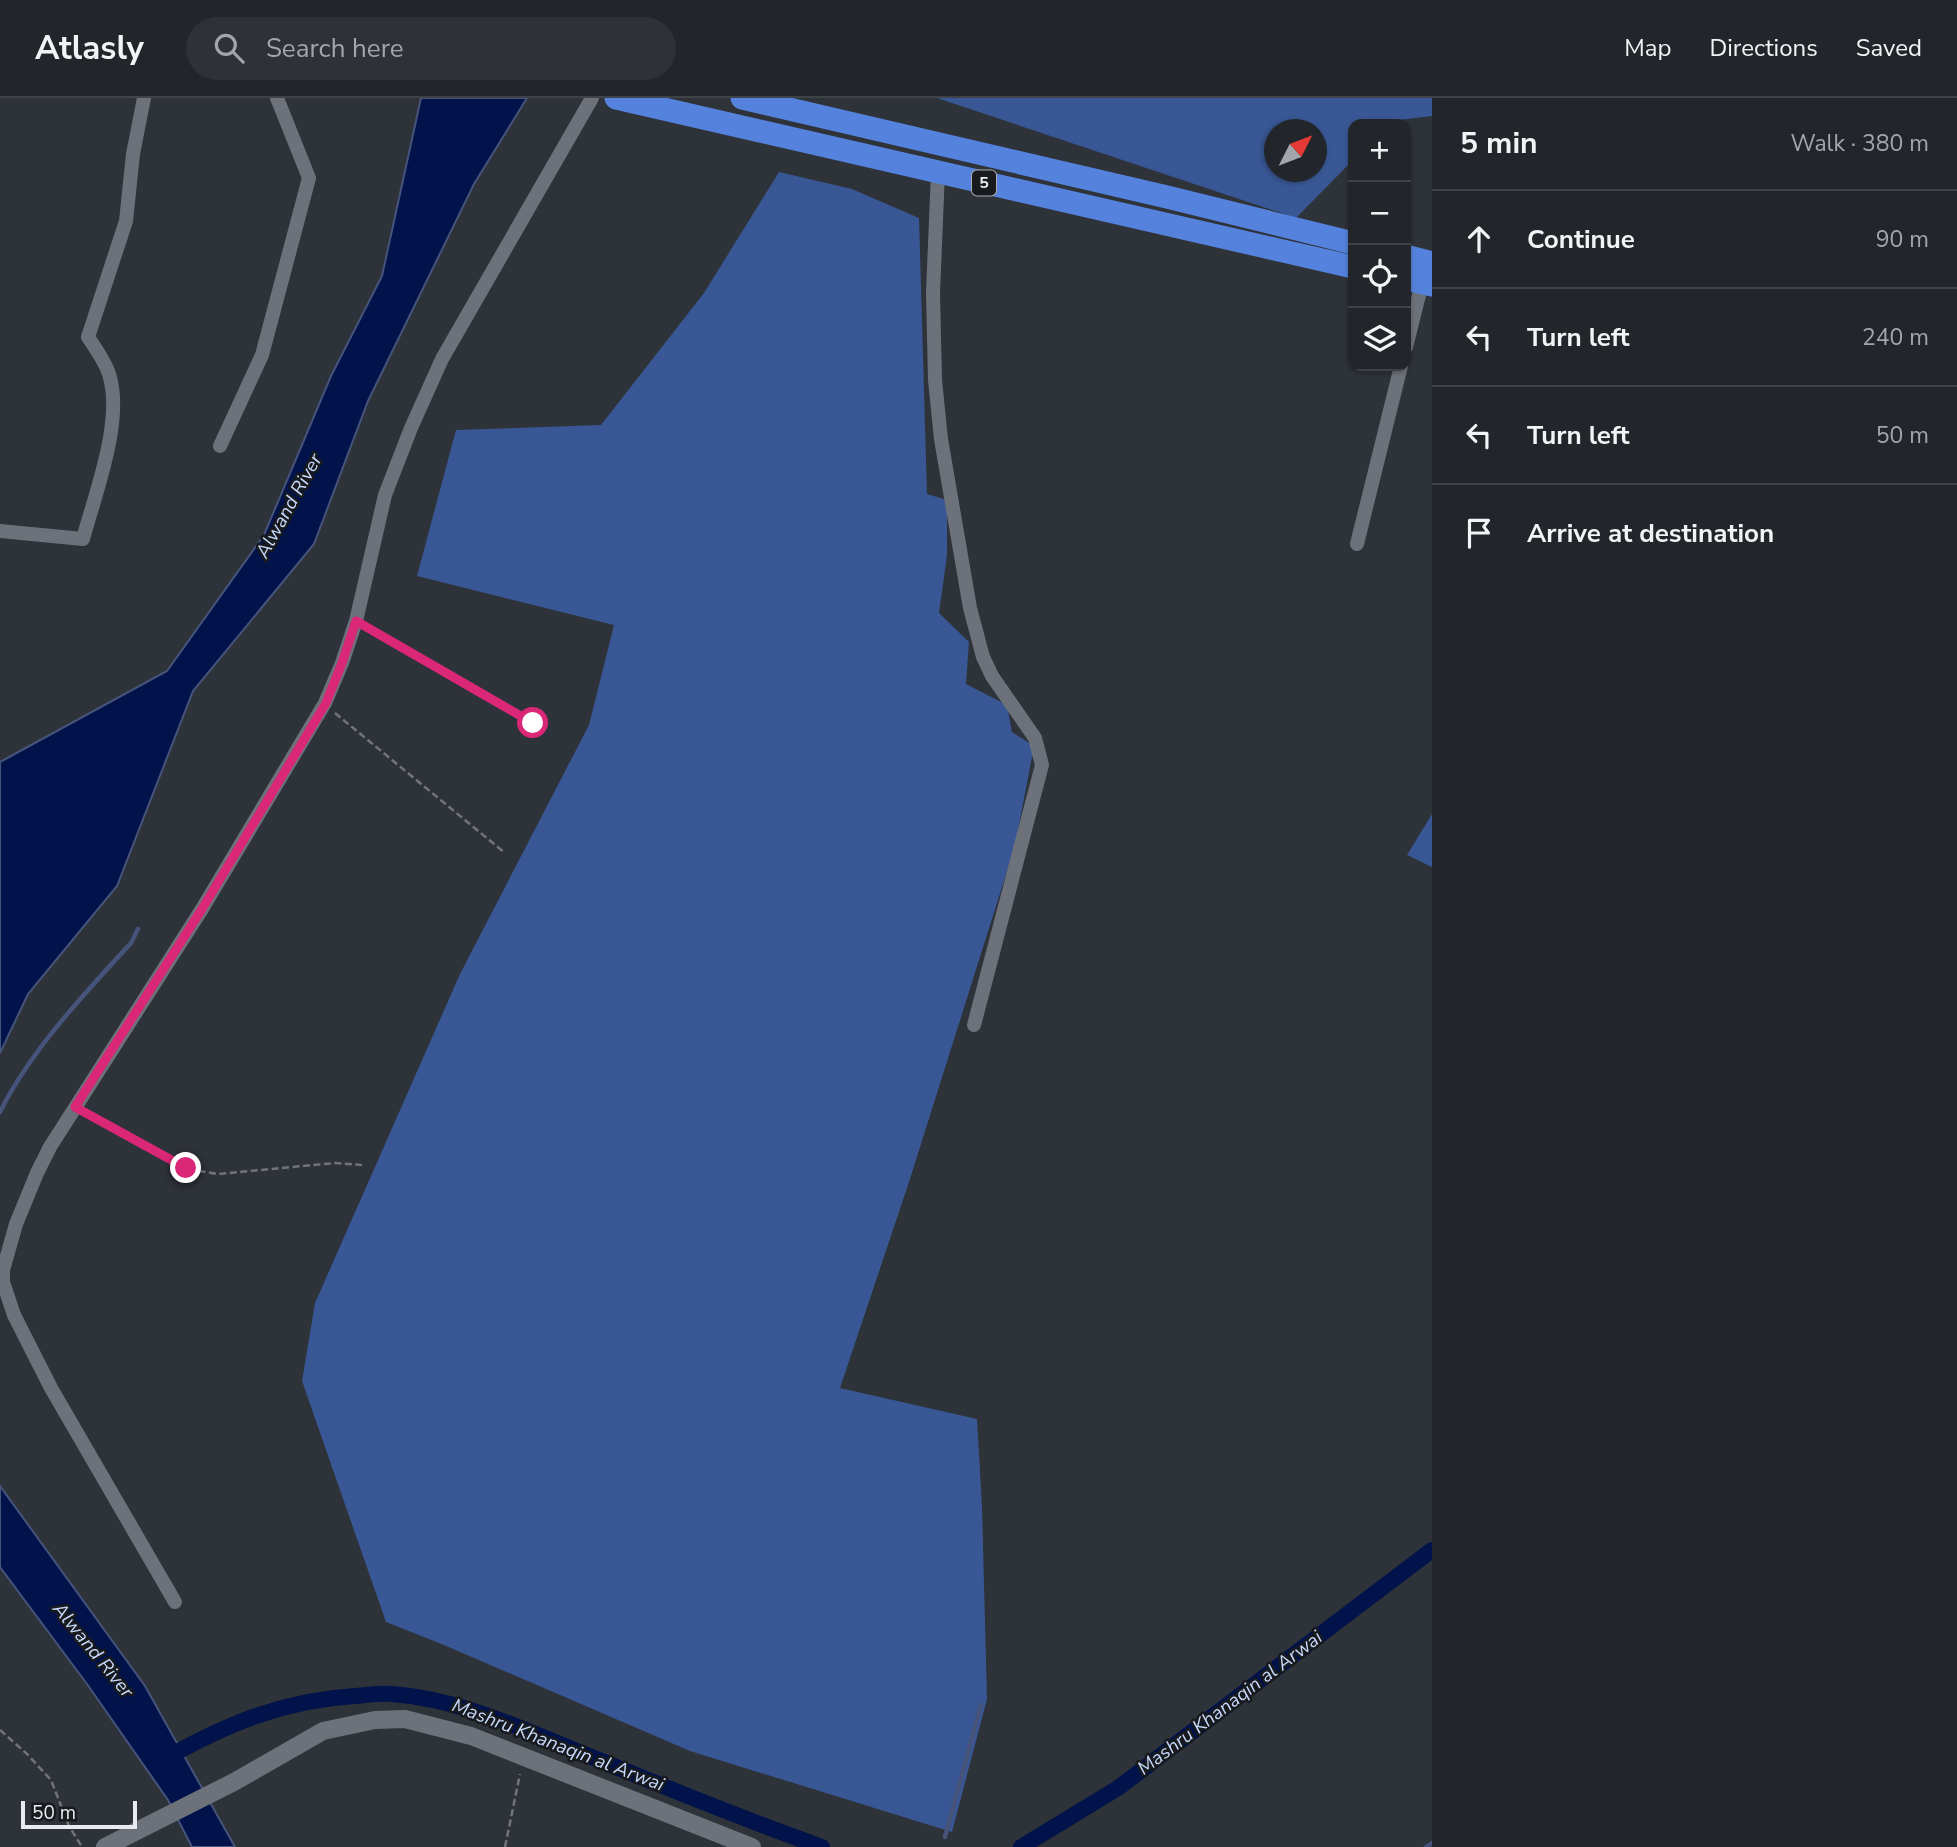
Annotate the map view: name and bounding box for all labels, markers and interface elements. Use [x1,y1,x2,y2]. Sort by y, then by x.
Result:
search box [186,17,676,80]
text: Atlasly [35,26,144,71]
icon: search [210,29,248,67]
text: Search here [266,31,404,66]
text: Map [1624,32,1671,64]
text: Directions [1709,32,1818,64]
text: Saved [1856,32,1922,64]
north arrow [1264,119,1327,182]
map controls [1348,119,1411,371]
button: + [1348,119,1411,182]
text: 5 min [1460,123,1538,164]
text: Walk · 380 m [1790,128,1929,159]
road number: 5 [972,170,996,195]
button: − [1348,182,1411,245]
icon: ahead [1460,220,1498,258]
text: Continue [1527,222,1635,257]
text: 90 m [1876,224,1929,255]
button: locate [1348,245,1411,308]
button: layers [1348,308,1411,371]
icon: left [1460,318,1498,356]
text: Turn left [1527,320,1630,355]
text: 240 m [1862,322,1929,353]
icon: left [1460,416,1498,454]
text: Turn left [1527,418,1630,453]
text: 50 m [1876,420,1929,451]
water label: Alwand River [249,448,329,564]
icon: arrive [1460,514,1498,552]
text: Arrive at destination [1527,516,1774,551]
route start [517,707,548,738]
route end [170,1152,201,1183]
water label: Alwand River [46,1596,140,1704]
water label: Mashru Khanaqin al Arwai [1132,1624,1328,1781]
water label: Mashru Khanaqin al Arwai [448,1692,668,1798]
scale bar [21,1798,136,1830]
text: 50 m [32,1800,76,1826]

